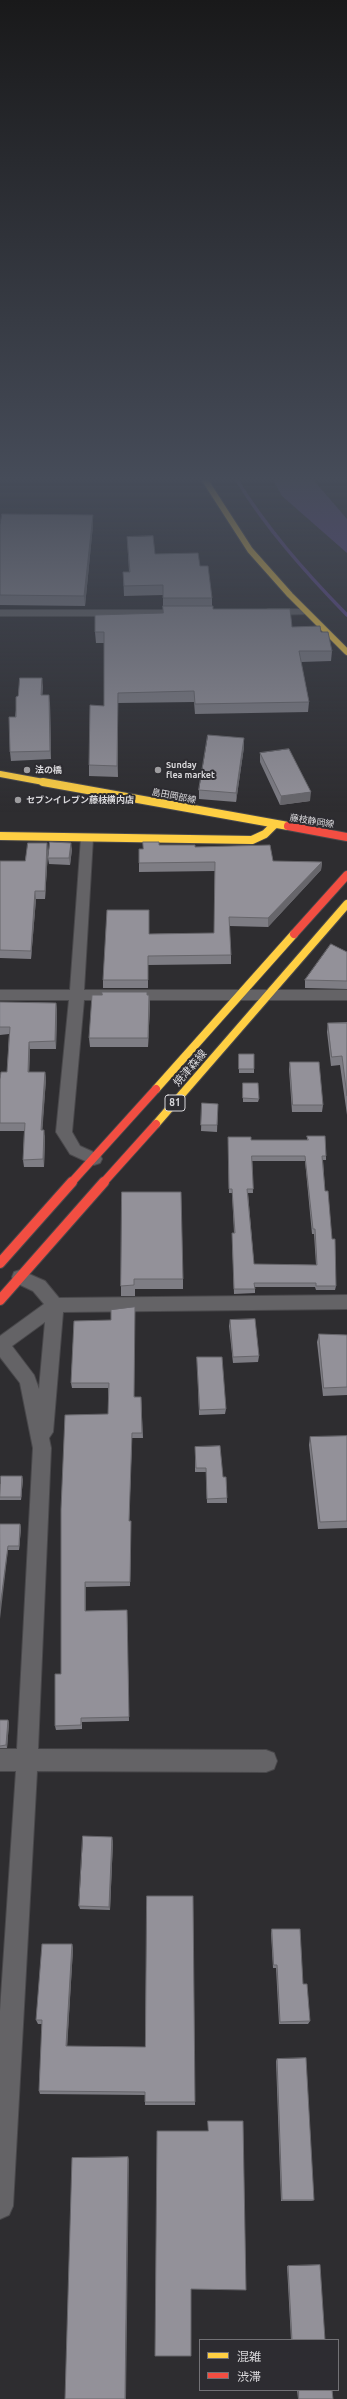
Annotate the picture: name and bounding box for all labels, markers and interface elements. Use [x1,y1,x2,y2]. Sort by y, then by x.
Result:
place label: Sunday flea market [166,760,215,781]
marker: 法の橋 [22,765,32,775]
place label: 法の橋 [35,765,62,775]
marker: Sunday flea market [153,765,163,775]
street label: 島田岡部線 [151,786,197,806]
marker: セブンイレブン藤枝横内店 [13,795,23,805]
place label: セブンイレブン藤枝横内店 [26,795,134,805]
street label: 藤枝静岡線 [289,812,335,830]
street label: 焼津森線 [171,1047,209,1089]
road number: 81 [165,1095,185,1111]
legend [199,2339,339,2391]
text: 混雑 [237,2350,261,2363]
text: 渋滞 [237,2370,261,2383]

